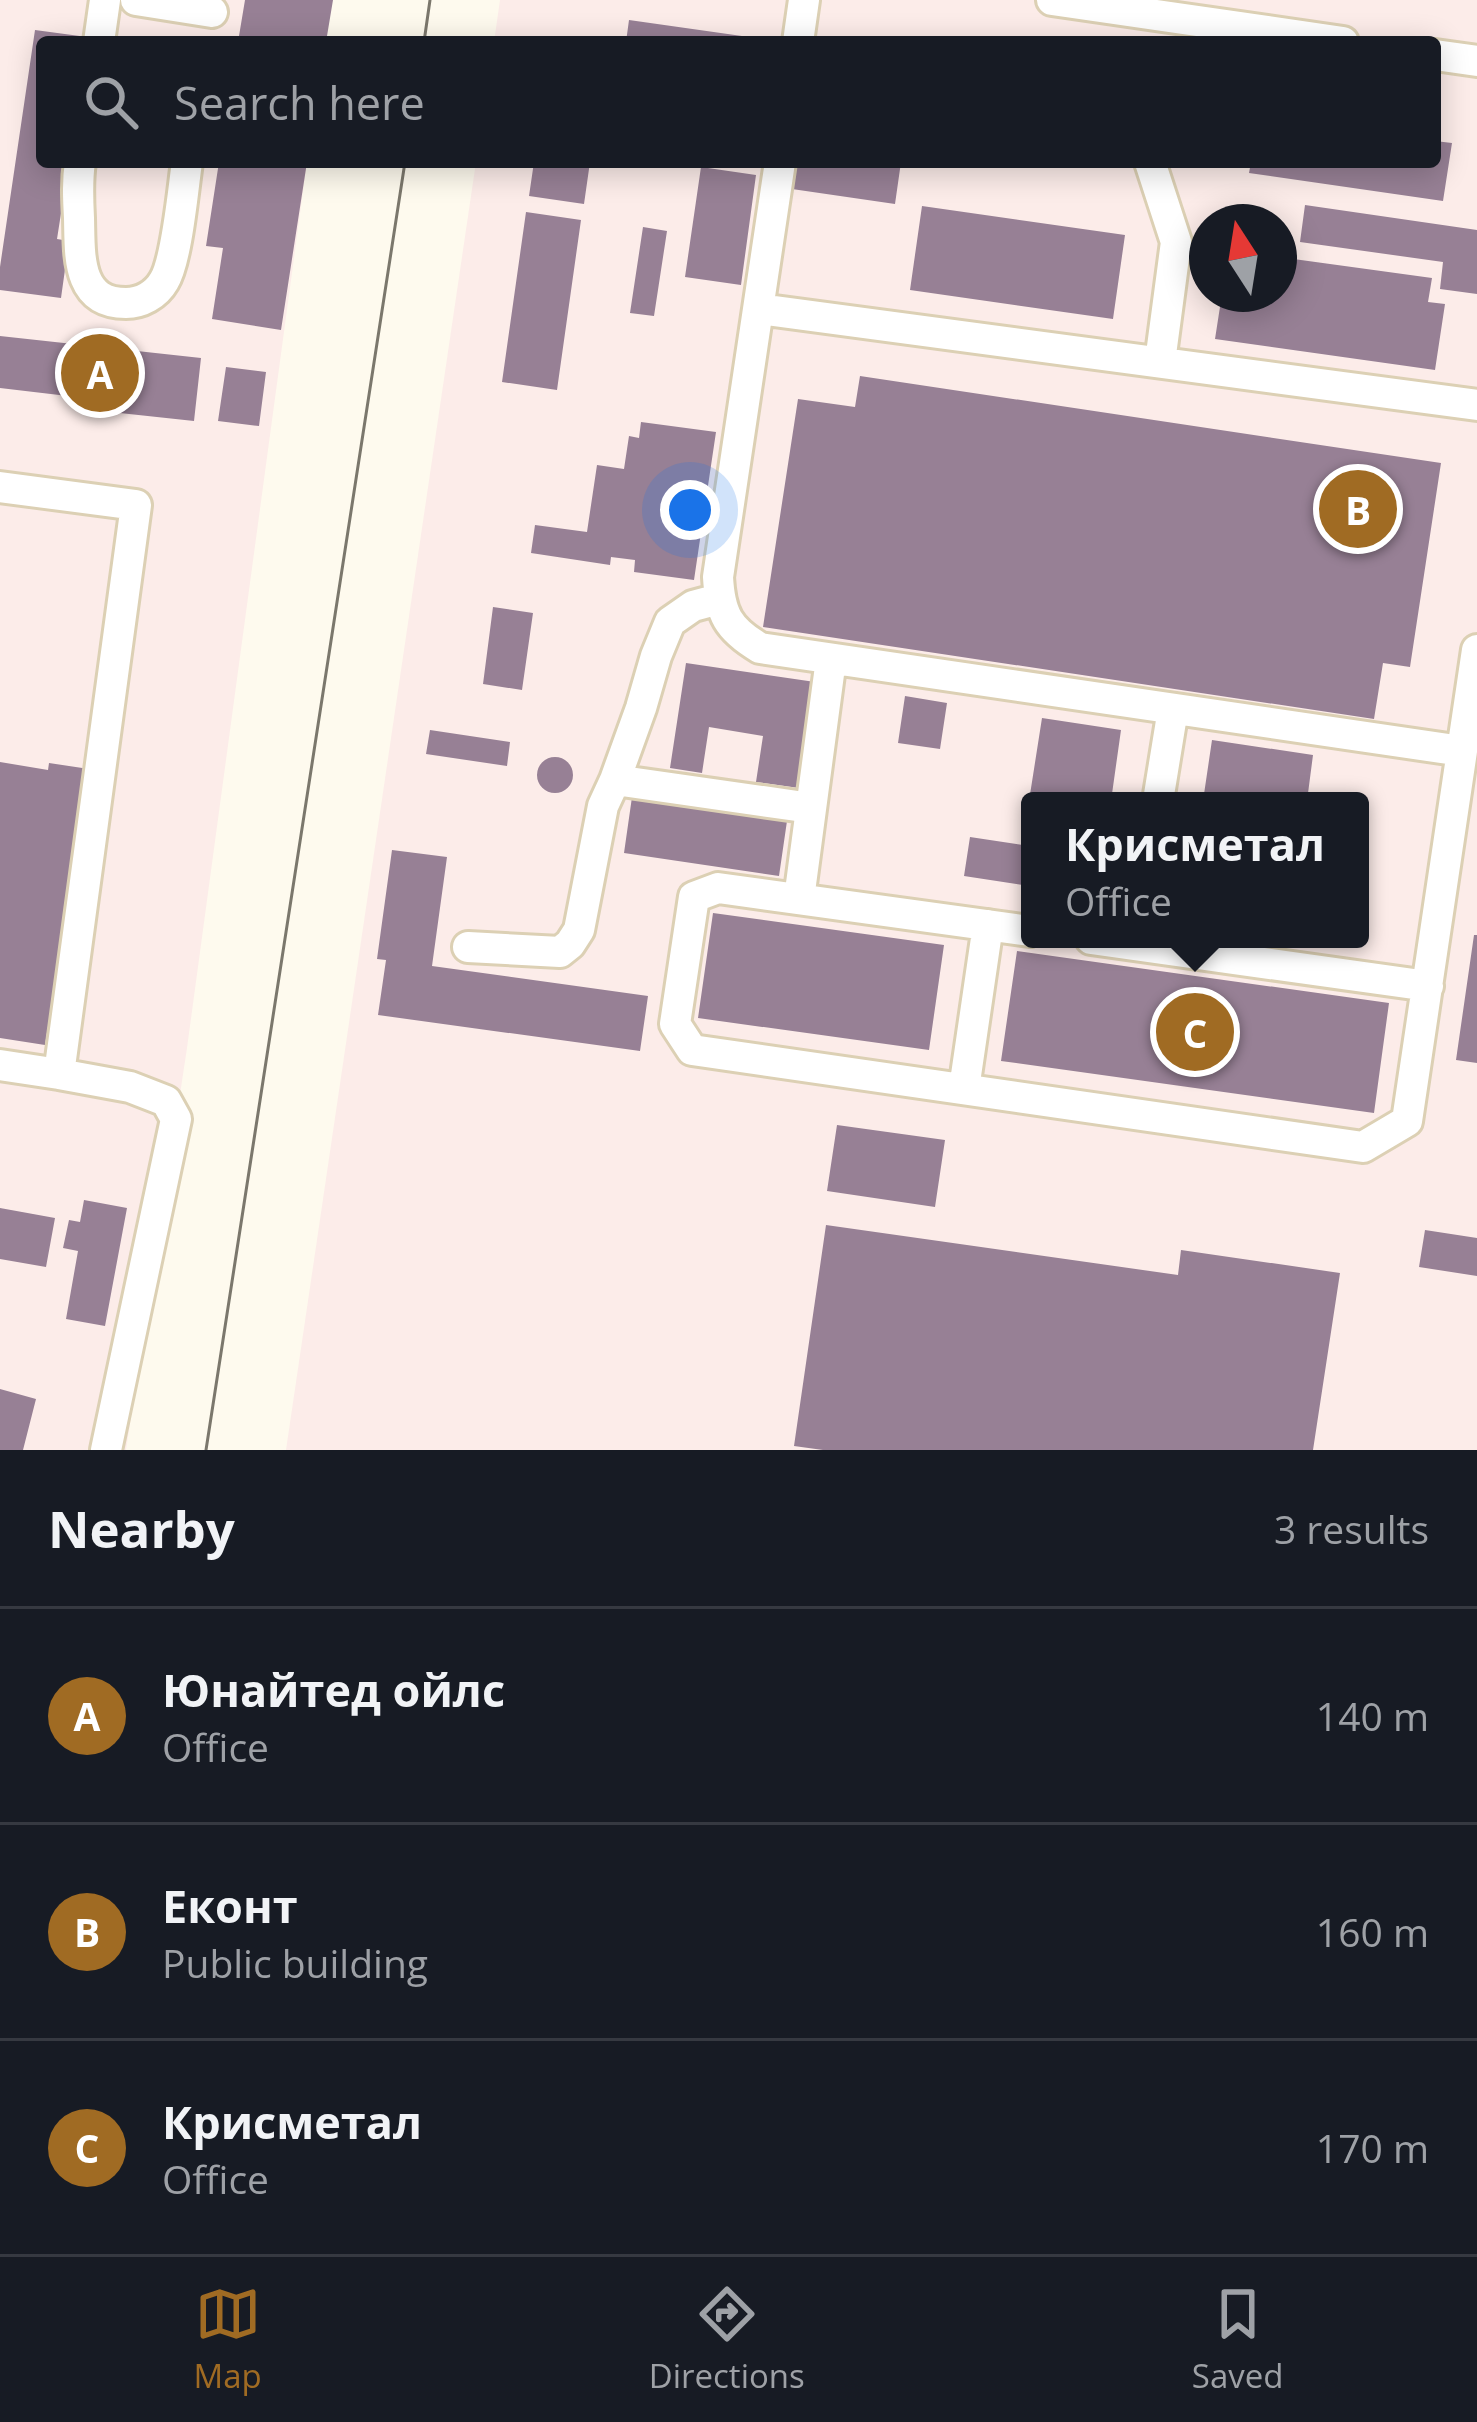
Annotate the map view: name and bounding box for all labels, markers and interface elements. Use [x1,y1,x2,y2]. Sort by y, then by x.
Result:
search box [36,36,1441,168]
icon: search [78,69,144,135]
text: Search here [174,72,425,133]
north arrow [1189,204,1297,312]
pin: A [61,328,139,418]
pin: B [1319,464,1397,554]
your location [660,480,720,540]
popup [1021,792,1369,948]
text: Крисметал [1065,813,1325,874]
text: Office [1065,874,1172,927]
pin: C [1156,987,1234,1077]
text: Nearby [48,1493,235,1563]
text: 3 results [1274,1502,1429,1555]
text: Юнайтед ойлс [162,1659,505,1720]
text: A [74,1689,100,1742]
text: 140 m [1316,1689,1429,1742]
text: Office [162,1720,269,1773]
text: Еконт [162,1875,298,1936]
text: B [74,1905,100,1958]
text: 160 m [1316,1905,1429,1958]
text: Public building [162,1936,428,1989]
text: Крисметал [162,2091,422,2152]
text: C [75,2121,99,2174]
text: 170 m [1316,2121,1429,2174]
text: Office [162,2152,269,2205]
tab: Map [194,2281,262,2398]
tab: Directions [649,2281,805,2398]
tab: Saved [1192,2281,1283,2398]

